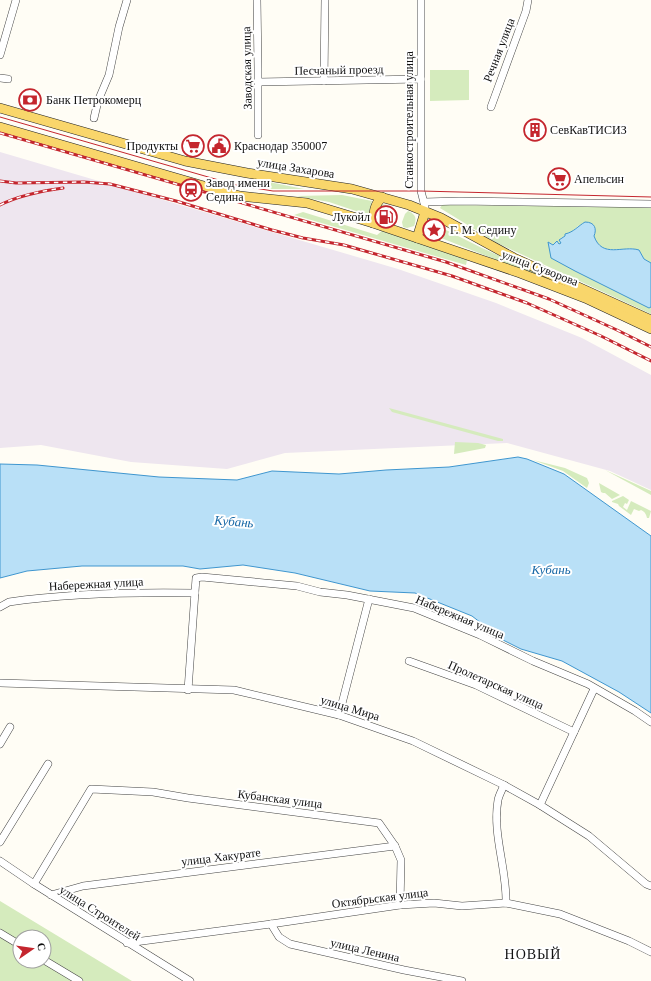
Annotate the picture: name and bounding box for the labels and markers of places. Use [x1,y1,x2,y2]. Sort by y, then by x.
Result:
bank icon: Банк Петрокомерц [17,87,43,113]
place label: Банк Петрокомерц [46,93,142,107]
building icon: СевКавТИСИЗ [522,117,548,143]
place label: СевКавТИСИЗ [550,123,627,137]
supermarket icon: Продукты [180,133,206,159]
public building icon: Краснодар 350007 [206,133,232,159]
place label: Продукты [127,139,178,153]
place label: Краснодар 350007 [234,139,327,153]
supermarket icon: Апельсин [546,166,572,192]
place label: Апельсин [574,172,625,186]
place label: Завод имени Седина [206,176,270,204]
station icon: Завод имени Седина [178,177,204,203]
fuel station icon: Лукойл [373,204,399,230]
place label: Лукойл [333,210,370,224]
place icon: Г. М. Седину [421,217,447,243]
place label: Г. М. Седину [450,223,517,237]

